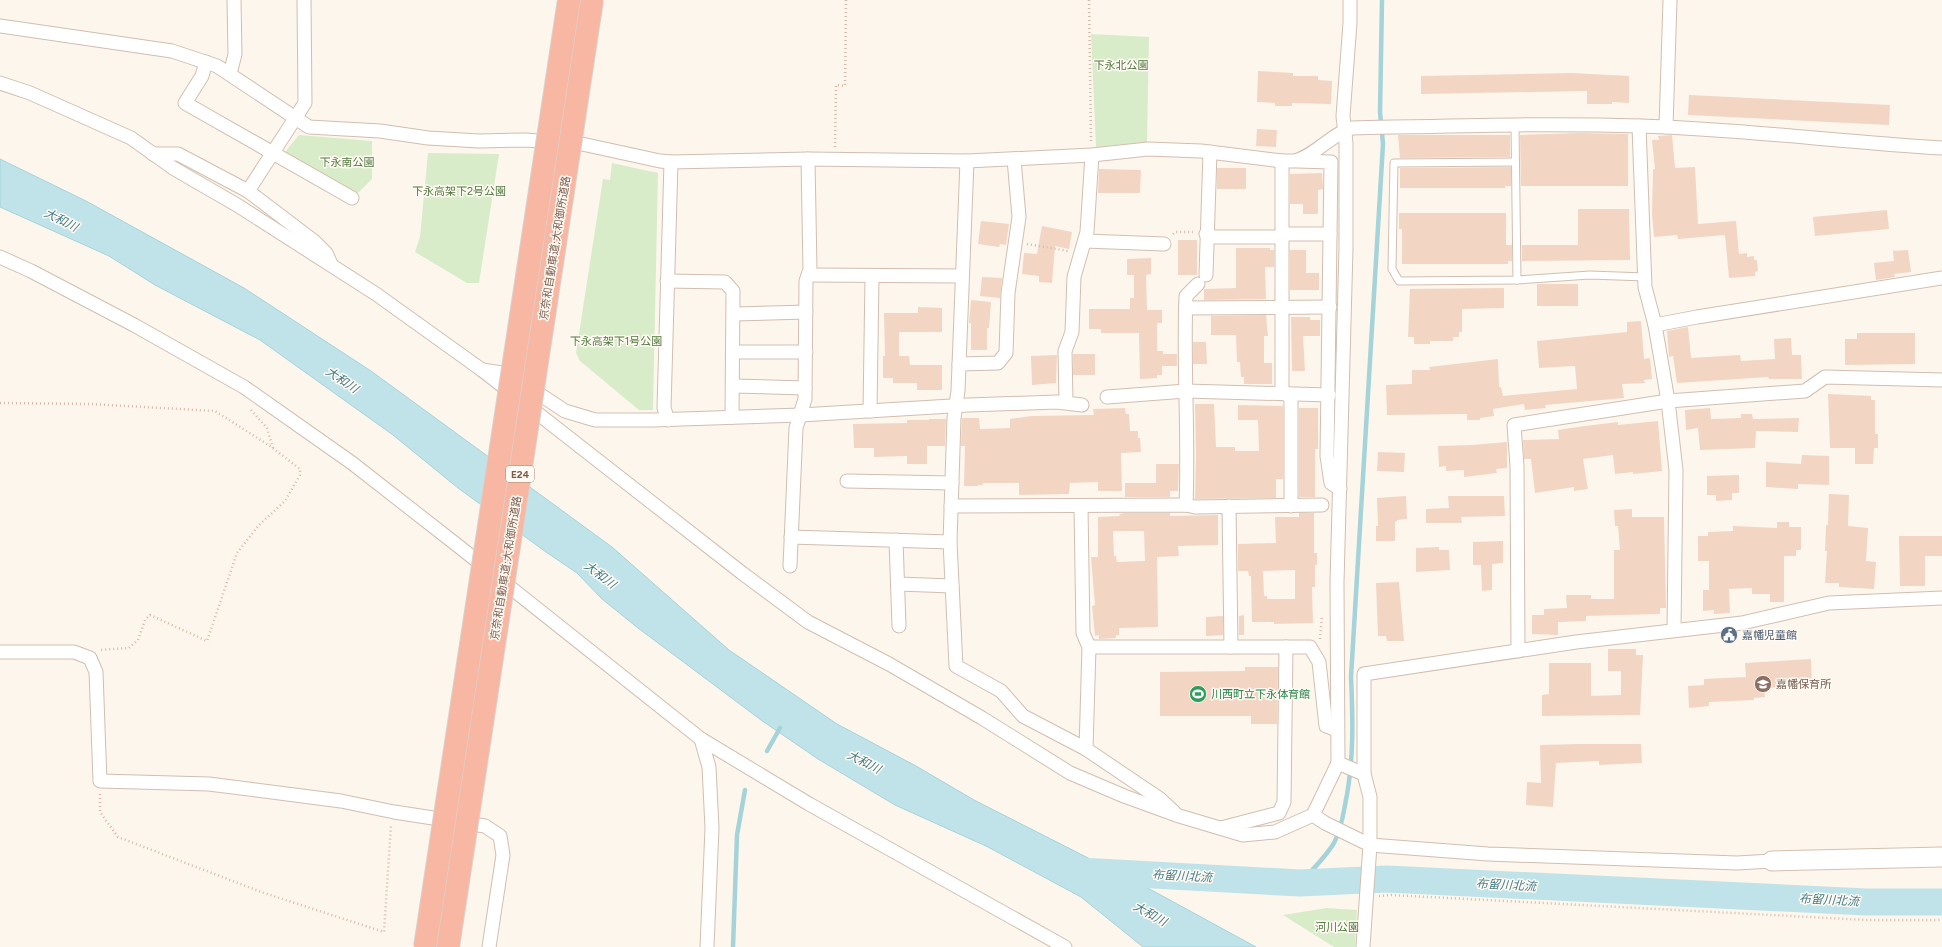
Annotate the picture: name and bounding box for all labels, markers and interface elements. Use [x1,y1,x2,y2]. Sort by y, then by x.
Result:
park label: 下永北公園 [1094,59,1149,72]
park label: 下永南公園 [320,156,375,169]
street label: 京奈和自動車道;大和御所道路 [537,175,573,321]
park label: 下永高架下2号公園 [412,185,506,198]
water label: 大和川 [42,206,82,235]
park label: 下永高架下1号公園 [570,335,662,348]
water label: 大和川 [323,364,362,397]
road number: E24 [506,466,534,482]
street label: 京奈和自動車道;大和御所道路 [488,495,524,641]
water label: 大和川 [581,559,620,593]
public building icon: 嘉幡児童館 [1719,625,1739,645]
place label: 嘉幡児童館 [1742,629,1797,642]
school or university icon: 嘉幡保育所 [1753,674,1773,694]
place label: 嘉幡保育所 [1776,678,1832,691]
sports icon: 川西町立下永体育館 [1188,684,1208,704]
place label: 川西町立下永体育館 [1211,688,1310,701]
water label: 大和川 [845,748,885,777]
water label: 布留川北流 [1152,867,1214,885]
water label: 布留川北流 [1476,876,1538,894]
water label: 布留川北流 [1799,891,1861,909]
water label: 大和川 [1131,899,1171,930]
park label: 河川公園 [1315,921,1359,934]

